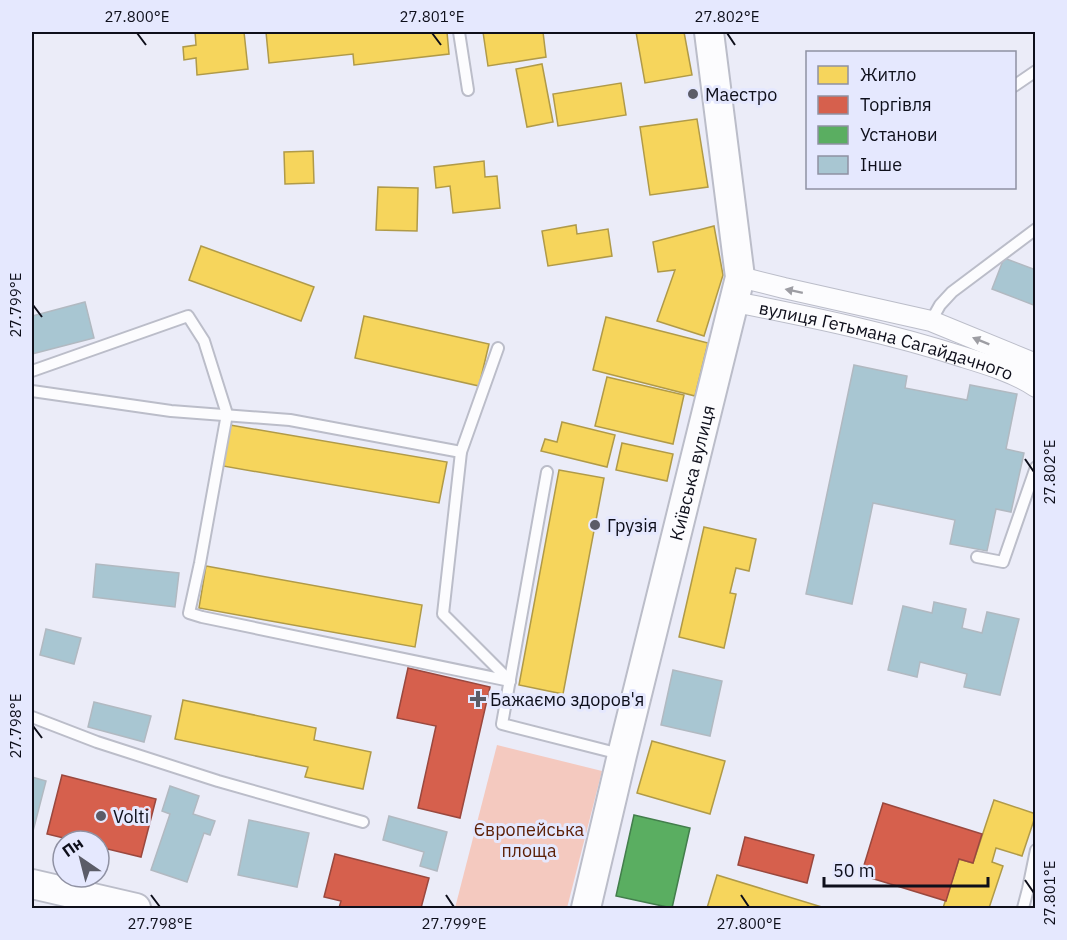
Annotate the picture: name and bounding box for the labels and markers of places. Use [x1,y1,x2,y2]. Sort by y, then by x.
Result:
place label: Маестро [705,83,777,106]
marker: Маестро [686,87,700,101]
place label: Грузія [607,514,657,537]
marker: Грузія [588,518,602,532]
place label: Бажаємо здоров'я [490,688,644,711]
marker: Бажаємо здоров'я [471,692,485,706]
place label: Volti [113,805,149,828]
marker: Volti [94,809,108,823]

